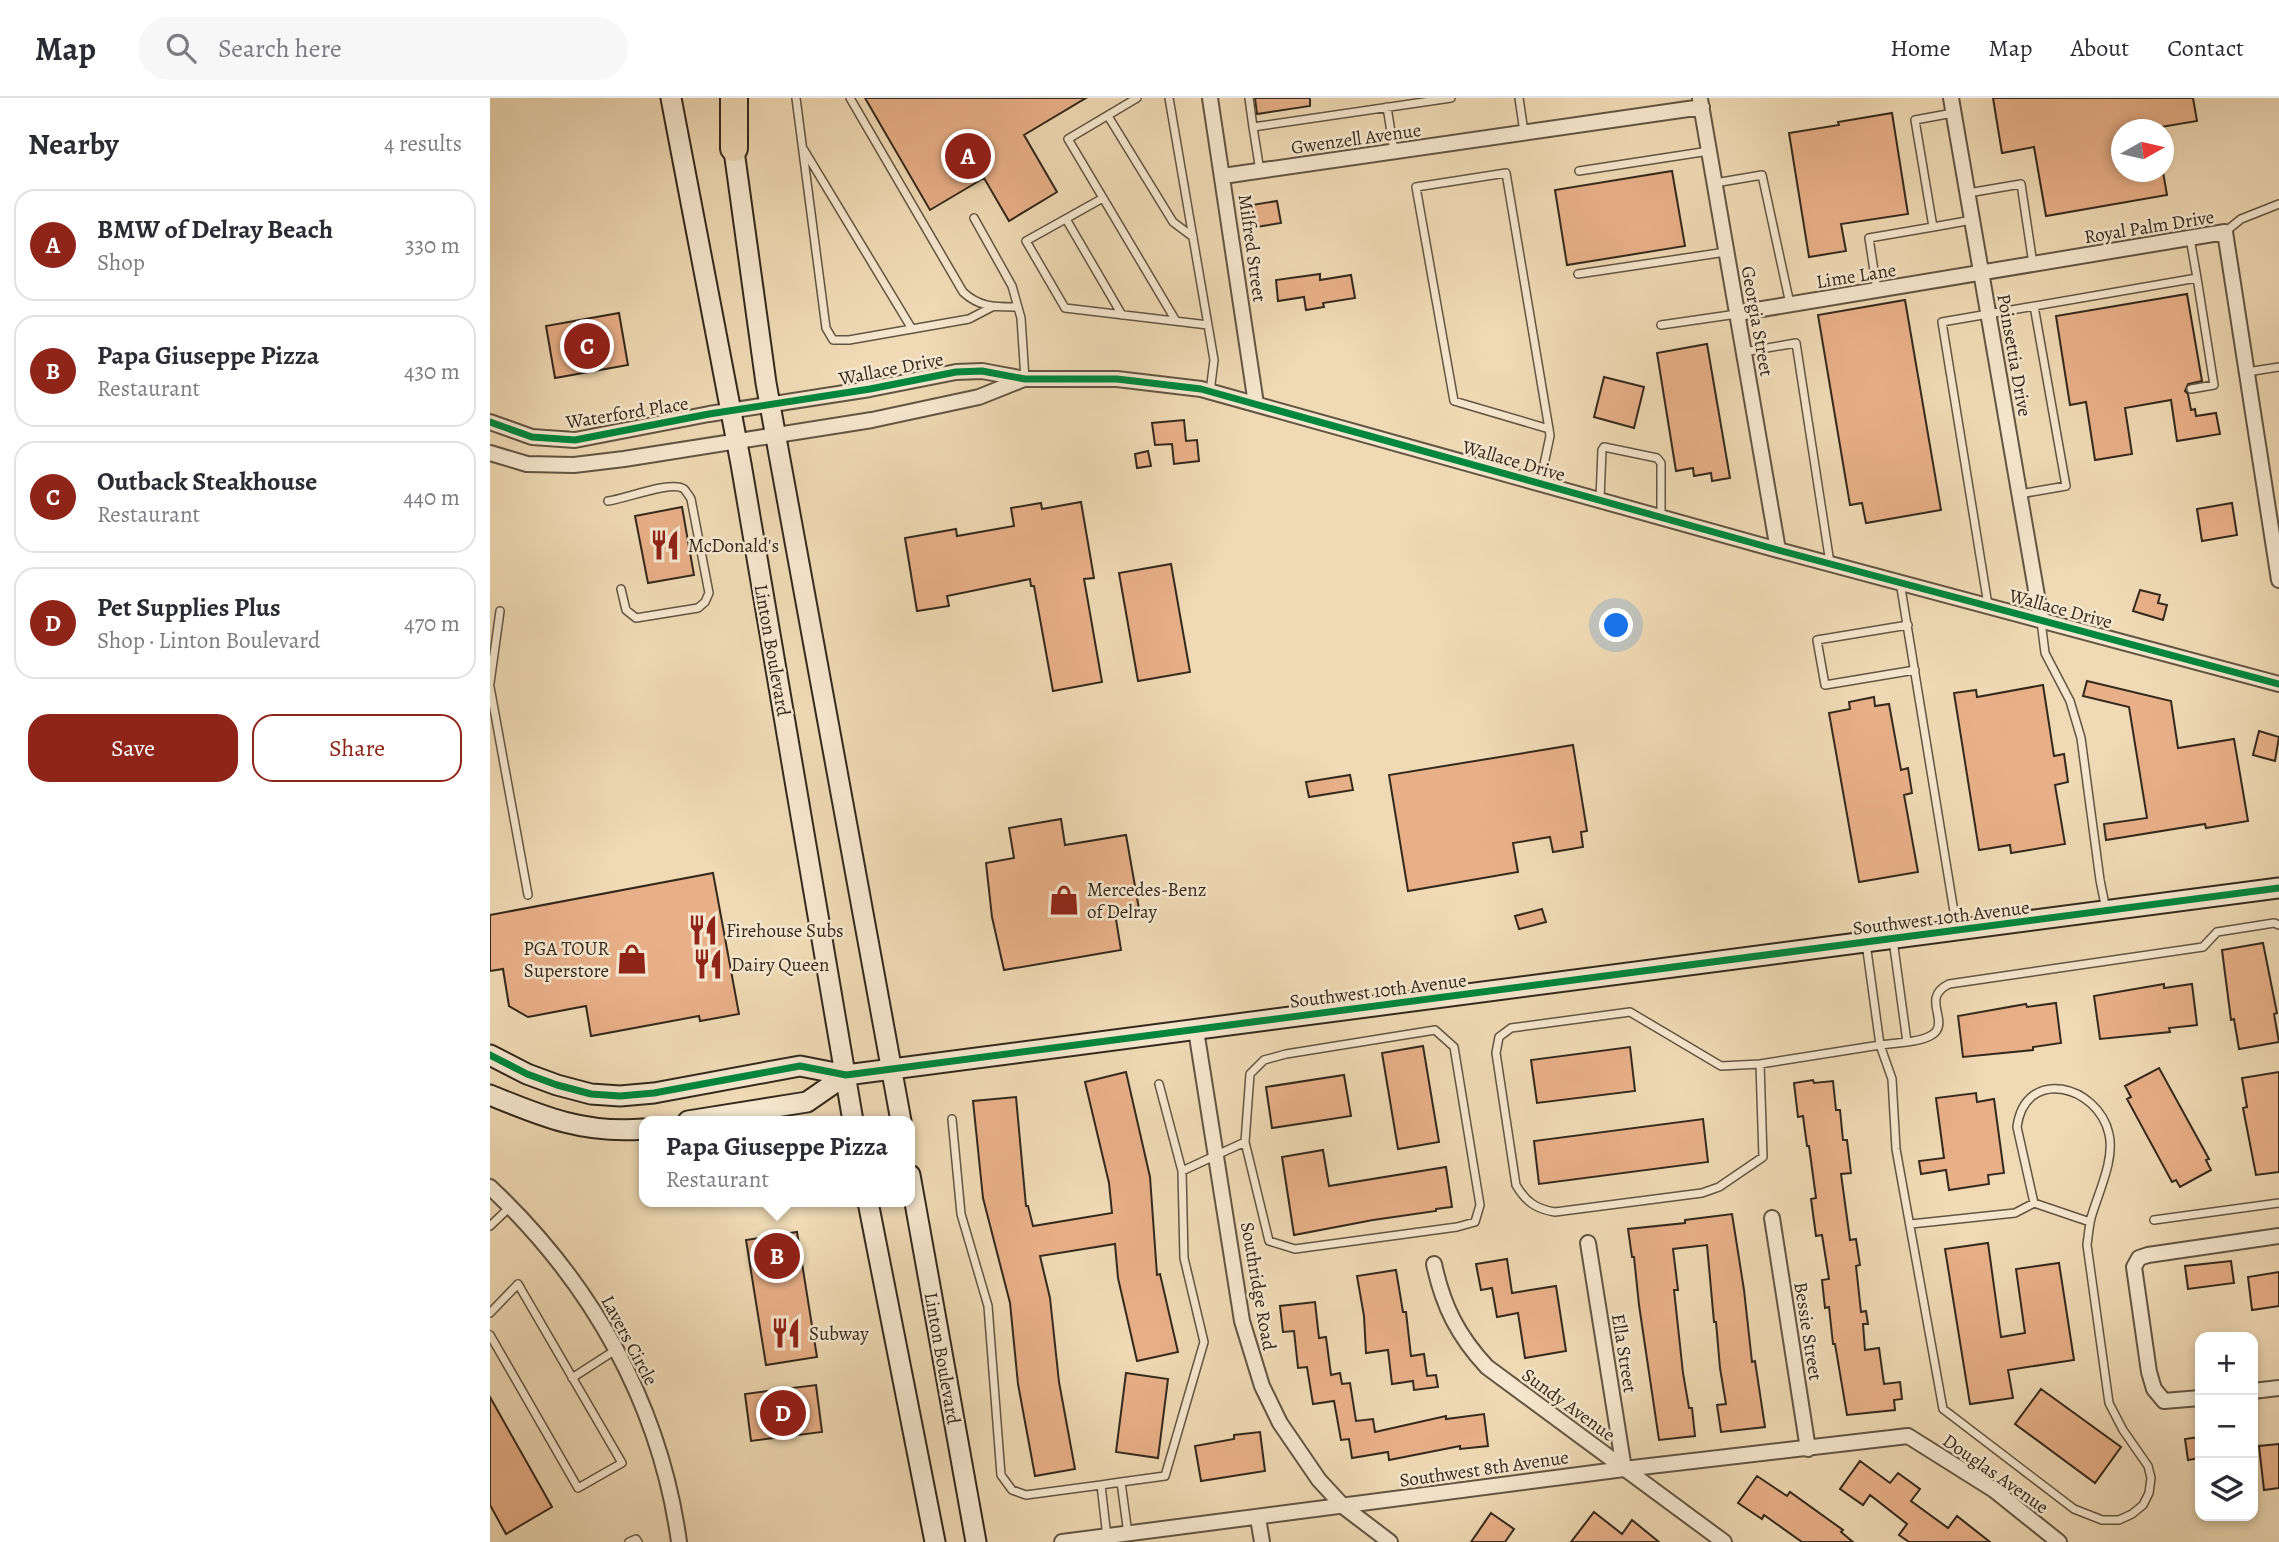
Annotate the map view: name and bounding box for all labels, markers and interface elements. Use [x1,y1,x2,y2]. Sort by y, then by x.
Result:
search box [138,17,628,80]
text: Map [35,26,96,71]
icon: search [162,29,200,67]
text: Search here [218,31,342,66]
text: Home [1890,32,1951,64]
text: Map [1989,32,2033,64]
text: About [2071,32,2129,64]
text: Contact [2167,32,2244,64]
street label: Gwenzell Avenue [1289,117,1423,161]
north arrow [2111,119,2174,182]
text: Nearby [28,124,119,164]
text: 4 results [384,128,462,159]
pin: A [945,130,991,182]
street label: Milfred Street [1232,193,1272,304]
street label: Royal Palm Drive [2082,204,2216,250]
text: BMW of Delray Beach [97,212,333,247]
text: A [46,230,60,261]
text: 330 m [405,230,460,261]
text: Shop [97,247,145,278]
street label: Lime Lane [1814,257,1898,295]
street label: Georgia Street [1735,264,1780,378]
street label: Poinsettia Drive [1990,292,2038,419]
pin: C [564,320,610,372]
text: Papa Giuseppe Pizza [97,338,319,373]
street label: Wallace Drive [836,346,946,392]
text: B [46,356,60,387]
text: 430 m [404,356,460,387]
text: Restaurant [97,373,200,404]
street label: Waterford Place [563,390,690,436]
street label: Wallace Drive [1458,434,1568,488]
text: Outback Steakhouse [97,464,317,499]
text: C [46,482,60,513]
text: 440 m [403,482,460,513]
text: Restaurant [97,499,200,530]
restaurant icon: McDonald's [648,528,682,562]
place label: McDonald's [688,533,779,559]
street label: Linton Boulevard [748,582,797,719]
street label: Wallace Drive [2005,582,2115,635]
text: Pet Supplies Plus [97,590,281,625]
text: D [45,608,61,639]
text: 470 m [404,608,460,639]
your location [1599,608,1633,642]
text: Shop · Linton Boulevard [97,625,320,656]
button: Save [28,714,238,782]
button: Share [252,714,462,782]
place label: Mercedes-Benz of Delray [1087,877,1206,925]
shop icon: Mercedes-Benz of Delray [1047,883,1081,917]
street label: Southwest 10th Avenue [1851,894,2031,942]
restaurant icon: Firehouse Subs [686,913,720,947]
place label: Firehouse Subs [726,918,844,944]
place label: PGA TOUR Superstore [523,936,609,984]
shop icon: PGA TOUR Superstore [615,942,649,976]
restaurant icon: Dairy Queen [691,947,725,981]
place label: Dairy Queen [731,952,829,978]
street label: Southwest 10th Avenue [1288,967,1468,1015]
popup [639,1116,915,1207]
text: Papa Giuseppe Pizza [666,1129,888,1164]
text: Restaurant [666,1164,769,1195]
street label: Southridge Road [1234,1220,1282,1353]
pin: B [754,1230,800,1282]
street label: Bessie Street [1787,1280,1829,1382]
street label: Linton Boulevard [918,1290,967,1427]
street label: Lavers Circle [594,1291,664,1390]
street label: Ella Street [1605,1312,1643,1395]
restaurant icon: Subway [769,1316,803,1350]
place label: Subway [809,1321,869,1347]
map controls [2195,1332,2258,1521]
button: + [2195,1332,2258,1395]
street label: Sundy Avenue [1516,1362,1620,1448]
pin: D [760,1387,806,1439]
button: − [2195,1395,2258,1458]
street label: Douglas Avenue [1937,1428,2054,1520]
street label: Southwest 8th Avenue [1398,1444,1570,1494]
button: layers [2195,1458,2258,1521]

